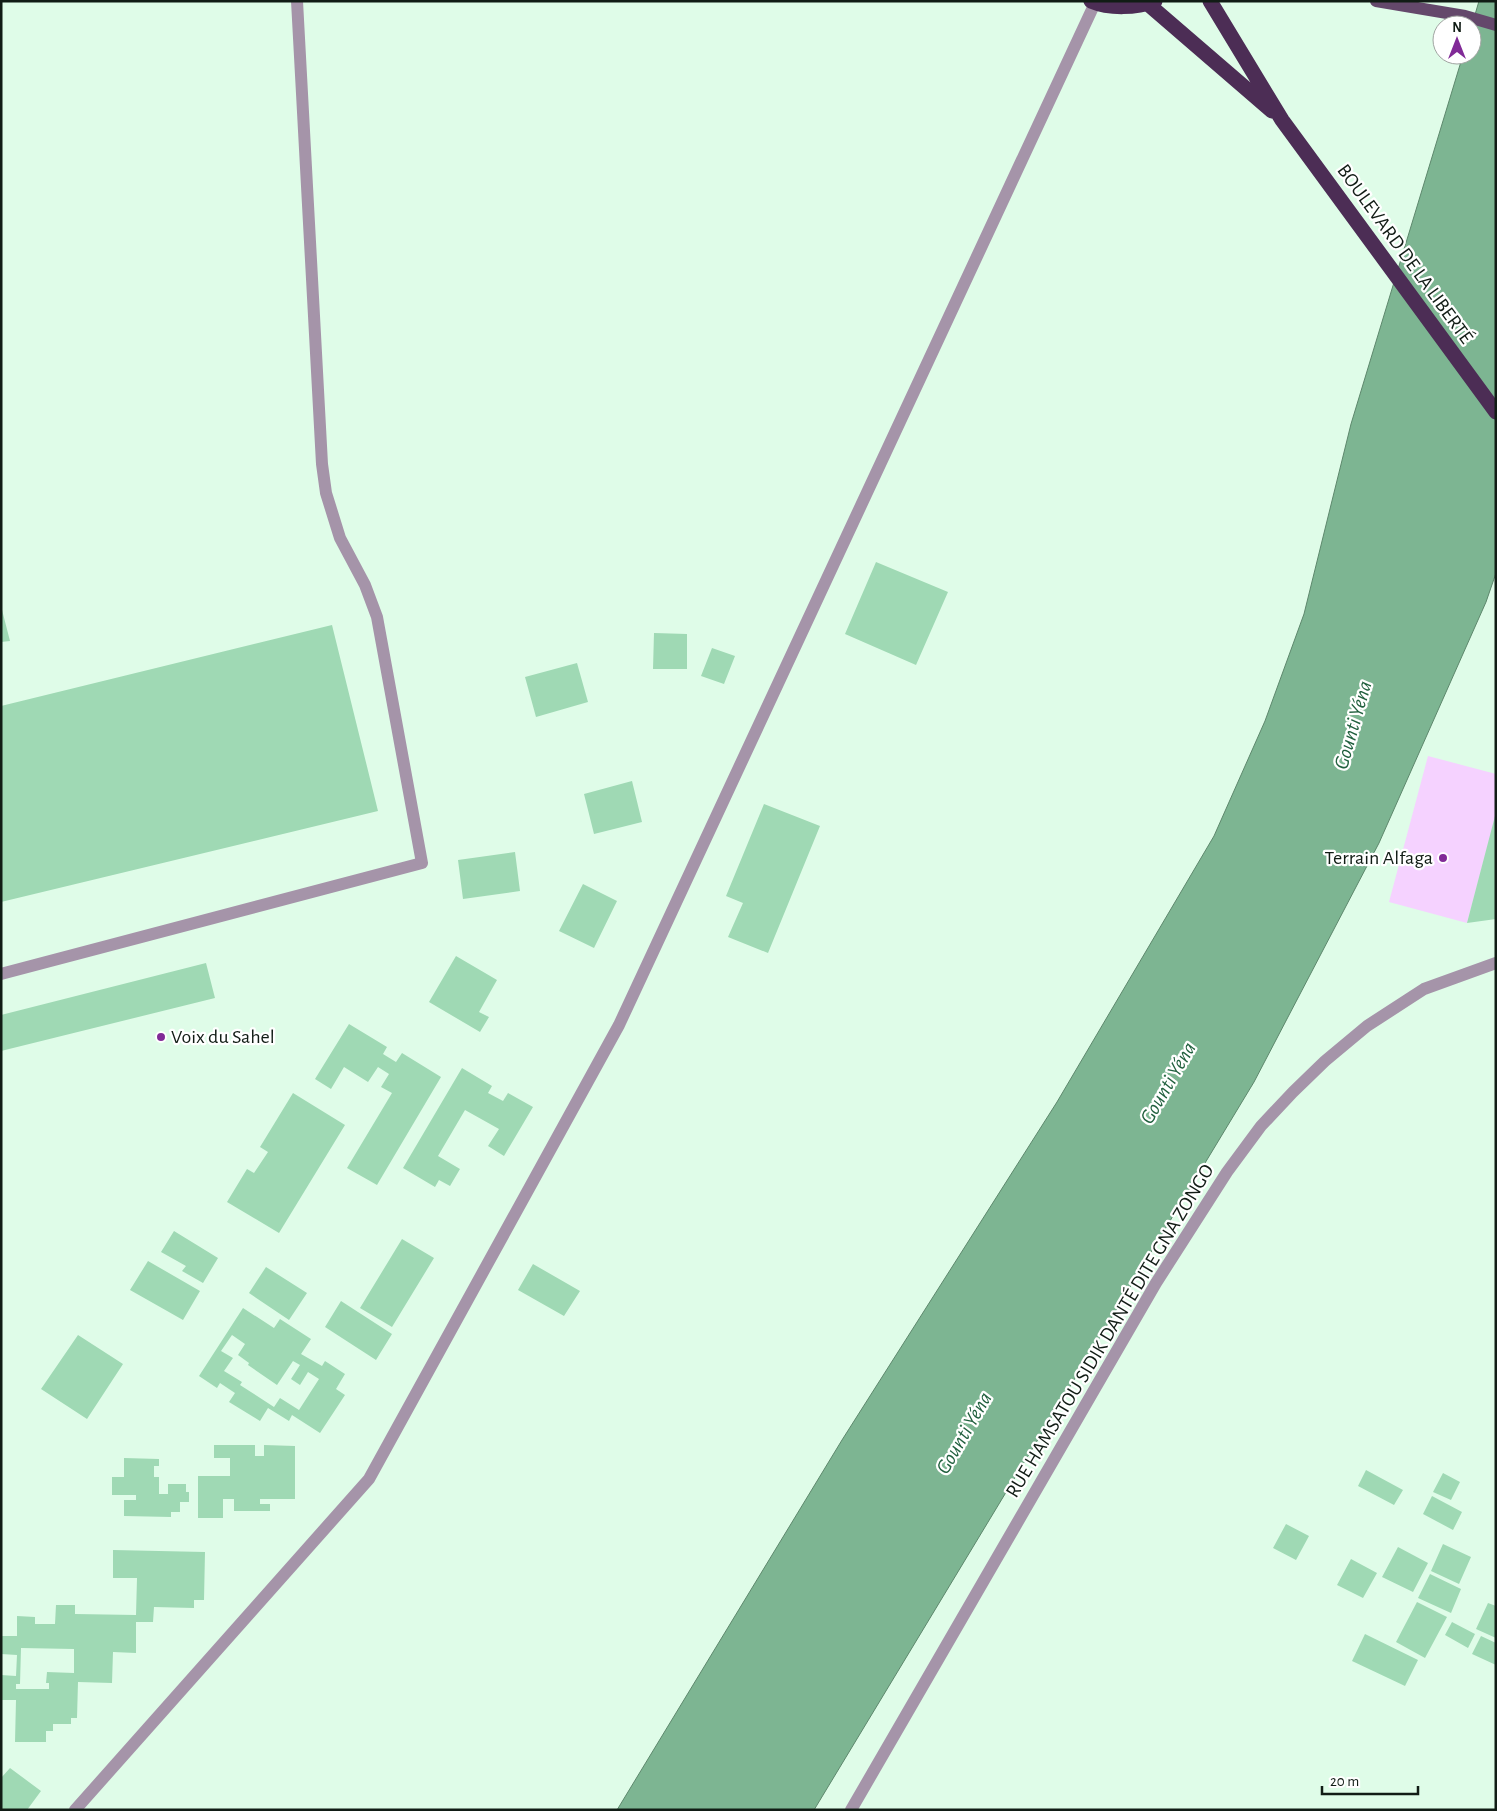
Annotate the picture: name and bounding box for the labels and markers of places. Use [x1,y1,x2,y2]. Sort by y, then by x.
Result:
place label: Terrain Alfaga [1325,848,1433,868]
marker: Terrain Alfaga [1437,852,1449,864]
place label: Voix du Sahel [171,1027,275,1047]
marker: Voix du Sahel [155,1031,167,1043]

